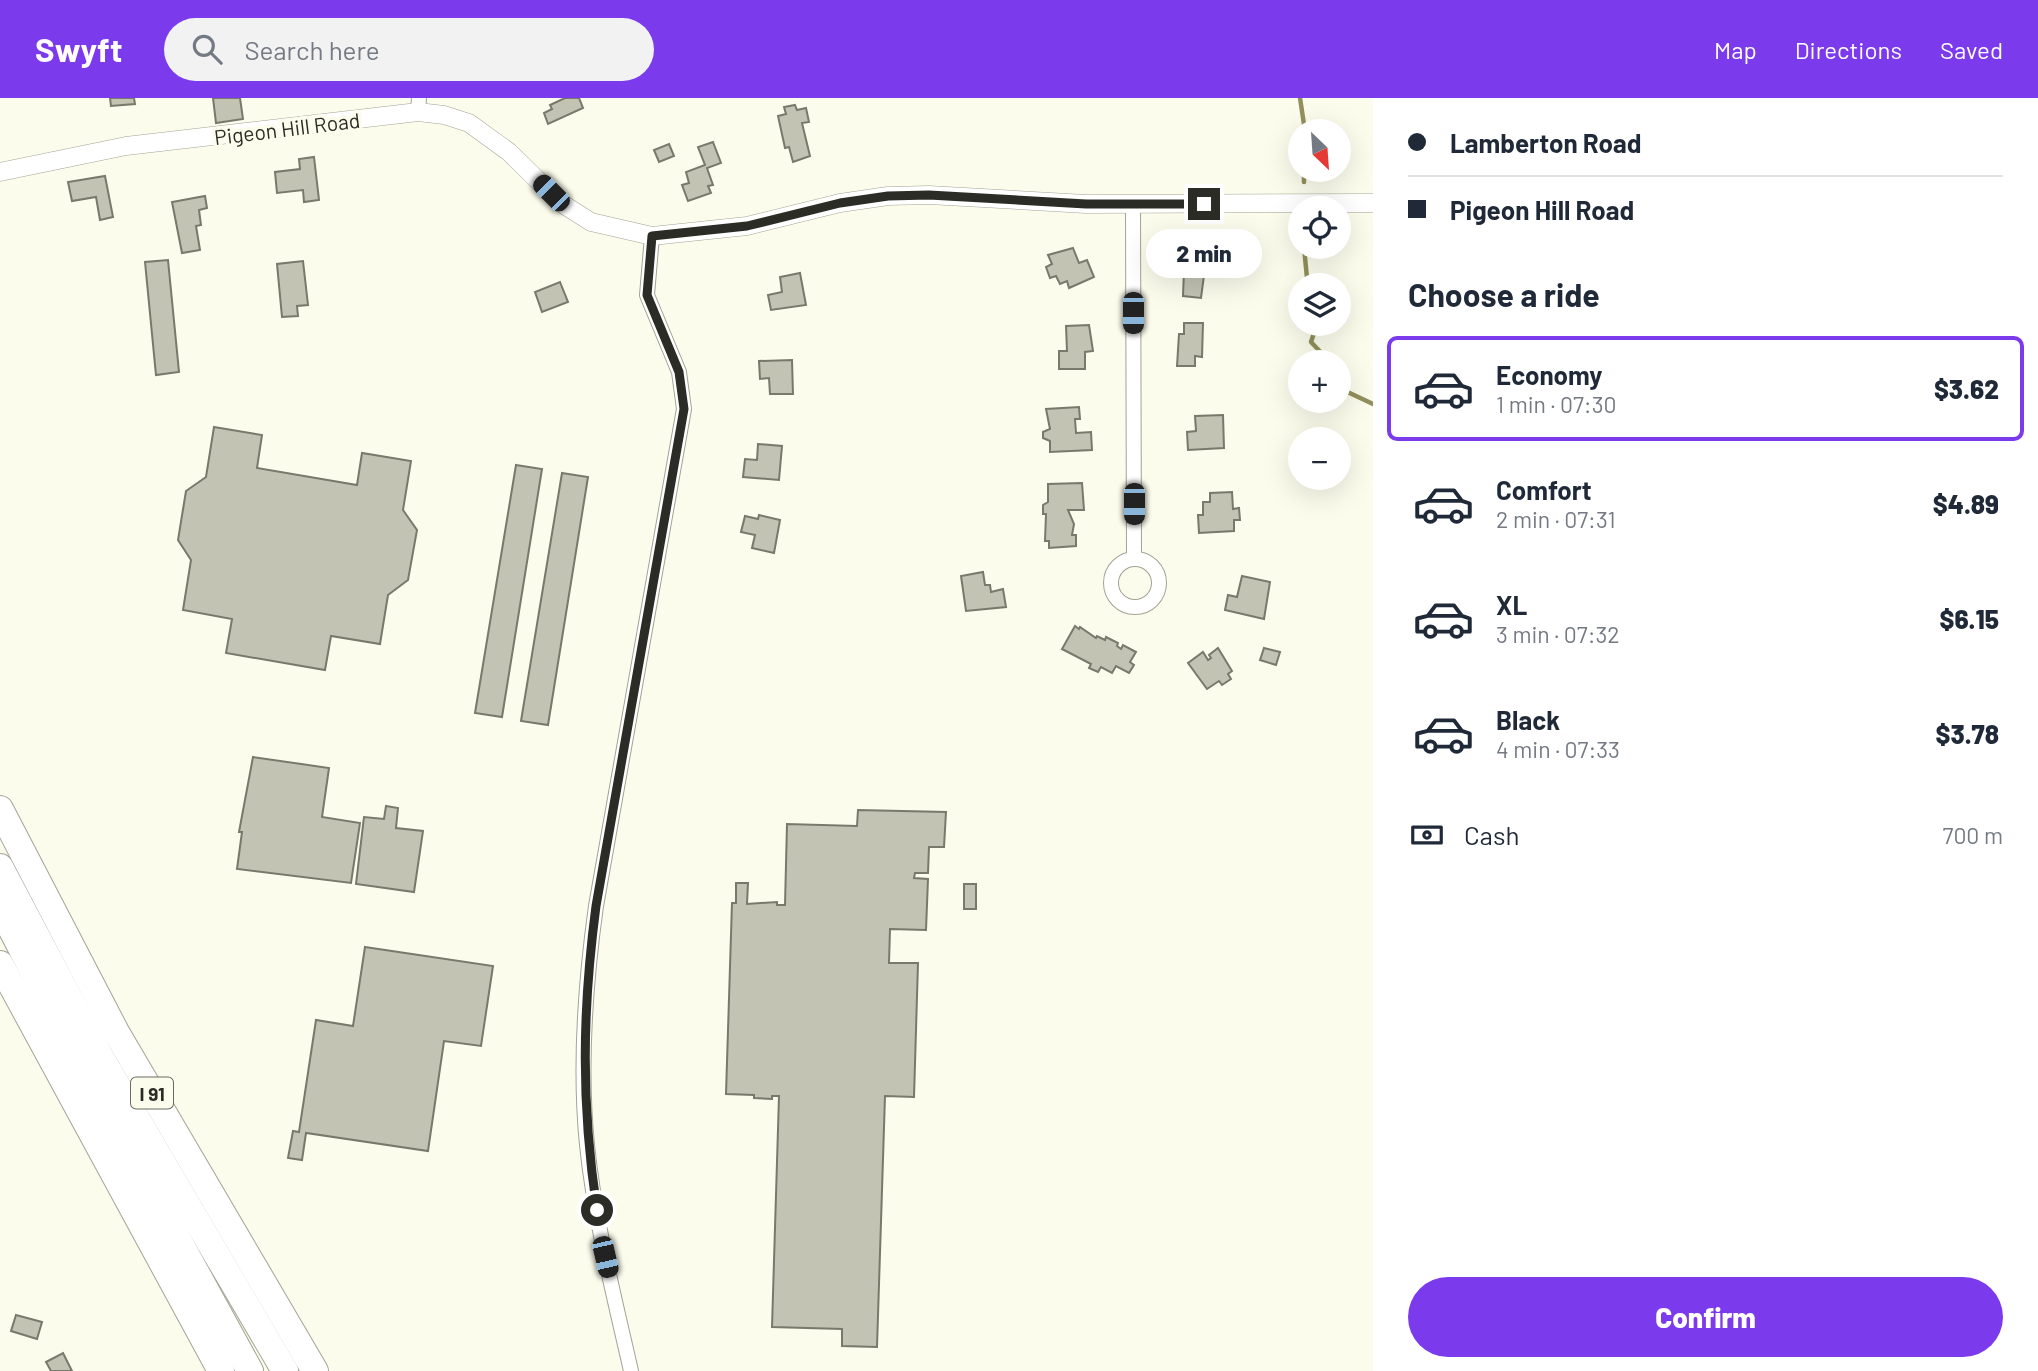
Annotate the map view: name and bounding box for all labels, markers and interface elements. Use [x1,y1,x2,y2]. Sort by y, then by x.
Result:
search box [164,18,654,81]
text: Swyft [35,29,122,69]
icon: search [188,30,226,68]
text: Search here [244,34,380,65]
text: Map [1714,35,1757,64]
text: Directions [1795,35,1902,64]
text: Saved [1940,35,2003,64]
street label: Pigeon Hill Road [213,107,361,149]
north arrow [1288,119,1351,182]
map controls [1288,119,1351,490]
text: Lamberton Road [1450,127,1642,158]
car [529,171,574,215]
route end [1188,188,1220,220]
text: Pigeon Hill Road [1450,194,1634,225]
button: locate [1288,196,1351,259]
callout: 2 min [1146,228,1262,278]
text: 2 min [1176,239,1232,267]
button: layers [1288,273,1351,336]
text: Choose a ride [1408,275,1600,313]
car [1123,292,1144,334]
button: + [1288,350,1351,413]
icon: car [1412,357,1475,420]
text: Economy [1496,359,1602,390]
text: $3.62 [1934,373,1999,404]
text: 1 min · 07:30 [1496,390,1616,418]
button: − [1288,427,1351,490]
icon: car [1412,472,1475,535]
text: Comfort [1496,474,1592,505]
car [1124,483,1145,525]
text: $4.89 [1933,488,1999,519]
text: 2 min · 07:31 [1496,505,1616,533]
icon: car [1412,587,1475,650]
text: XL [1496,589,1527,620]
text: $6.15 [1939,603,1999,634]
text: 3 min · 07:32 [1496,620,1620,648]
icon: car [1412,702,1475,765]
text: Black [1496,704,1560,735]
text: $3.78 [1935,718,1999,749]
text: 4 min · 07:33 [1496,735,1620,763]
icon: cash [1408,816,1446,854]
text: Cash [1464,819,1519,850]
text: 700 m [1943,821,2003,849]
road number: I 91 [131,1077,173,1108]
route start [581,1194,613,1226]
car [591,1234,620,1280]
button: Confirm [1408,1277,2003,1357]

